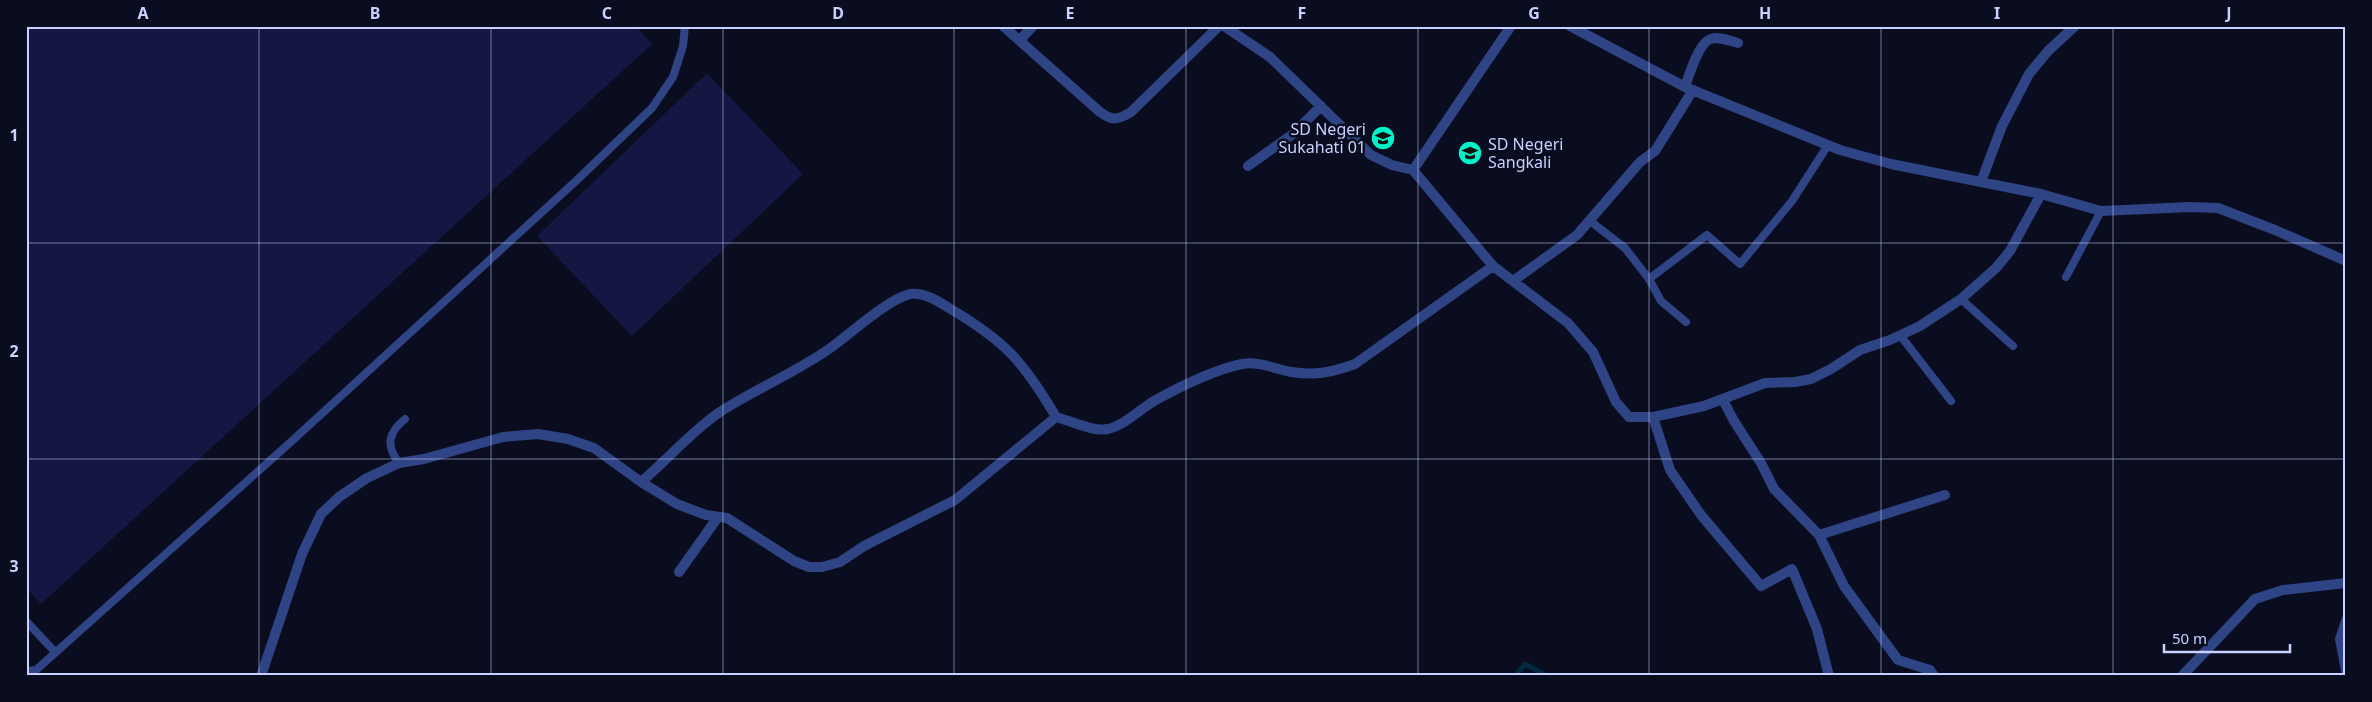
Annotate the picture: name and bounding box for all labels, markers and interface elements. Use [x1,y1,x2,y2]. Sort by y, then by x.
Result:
text: A [137,2,149,24]
text: B [370,2,380,24]
text: C [602,2,612,24]
text: D [832,2,844,24]
text: E [1066,2,1075,24]
text: F [1298,2,1306,24]
text: G [1528,2,1540,24]
text: H [1759,2,1771,24]
text: I [1994,2,2000,24]
text: J [2224,2,2232,24]
place label: SD Negeri Sukahati 01 [1279,118,1366,158]
text: 1 [9,124,19,146]
school or university icon: SD Negeri Sukahati 01 [1370,125,1396,151]
place label: SD Negeri Sangkali [1488,133,1563,173]
school or university icon: SD Negeri Sangkali [1457,140,1483,166]
text: 2 [9,340,19,362]
text: 3 [9,555,19,577]
scale bar [2164,622,2291,654]
text: 50 m [2172,628,2207,648]

